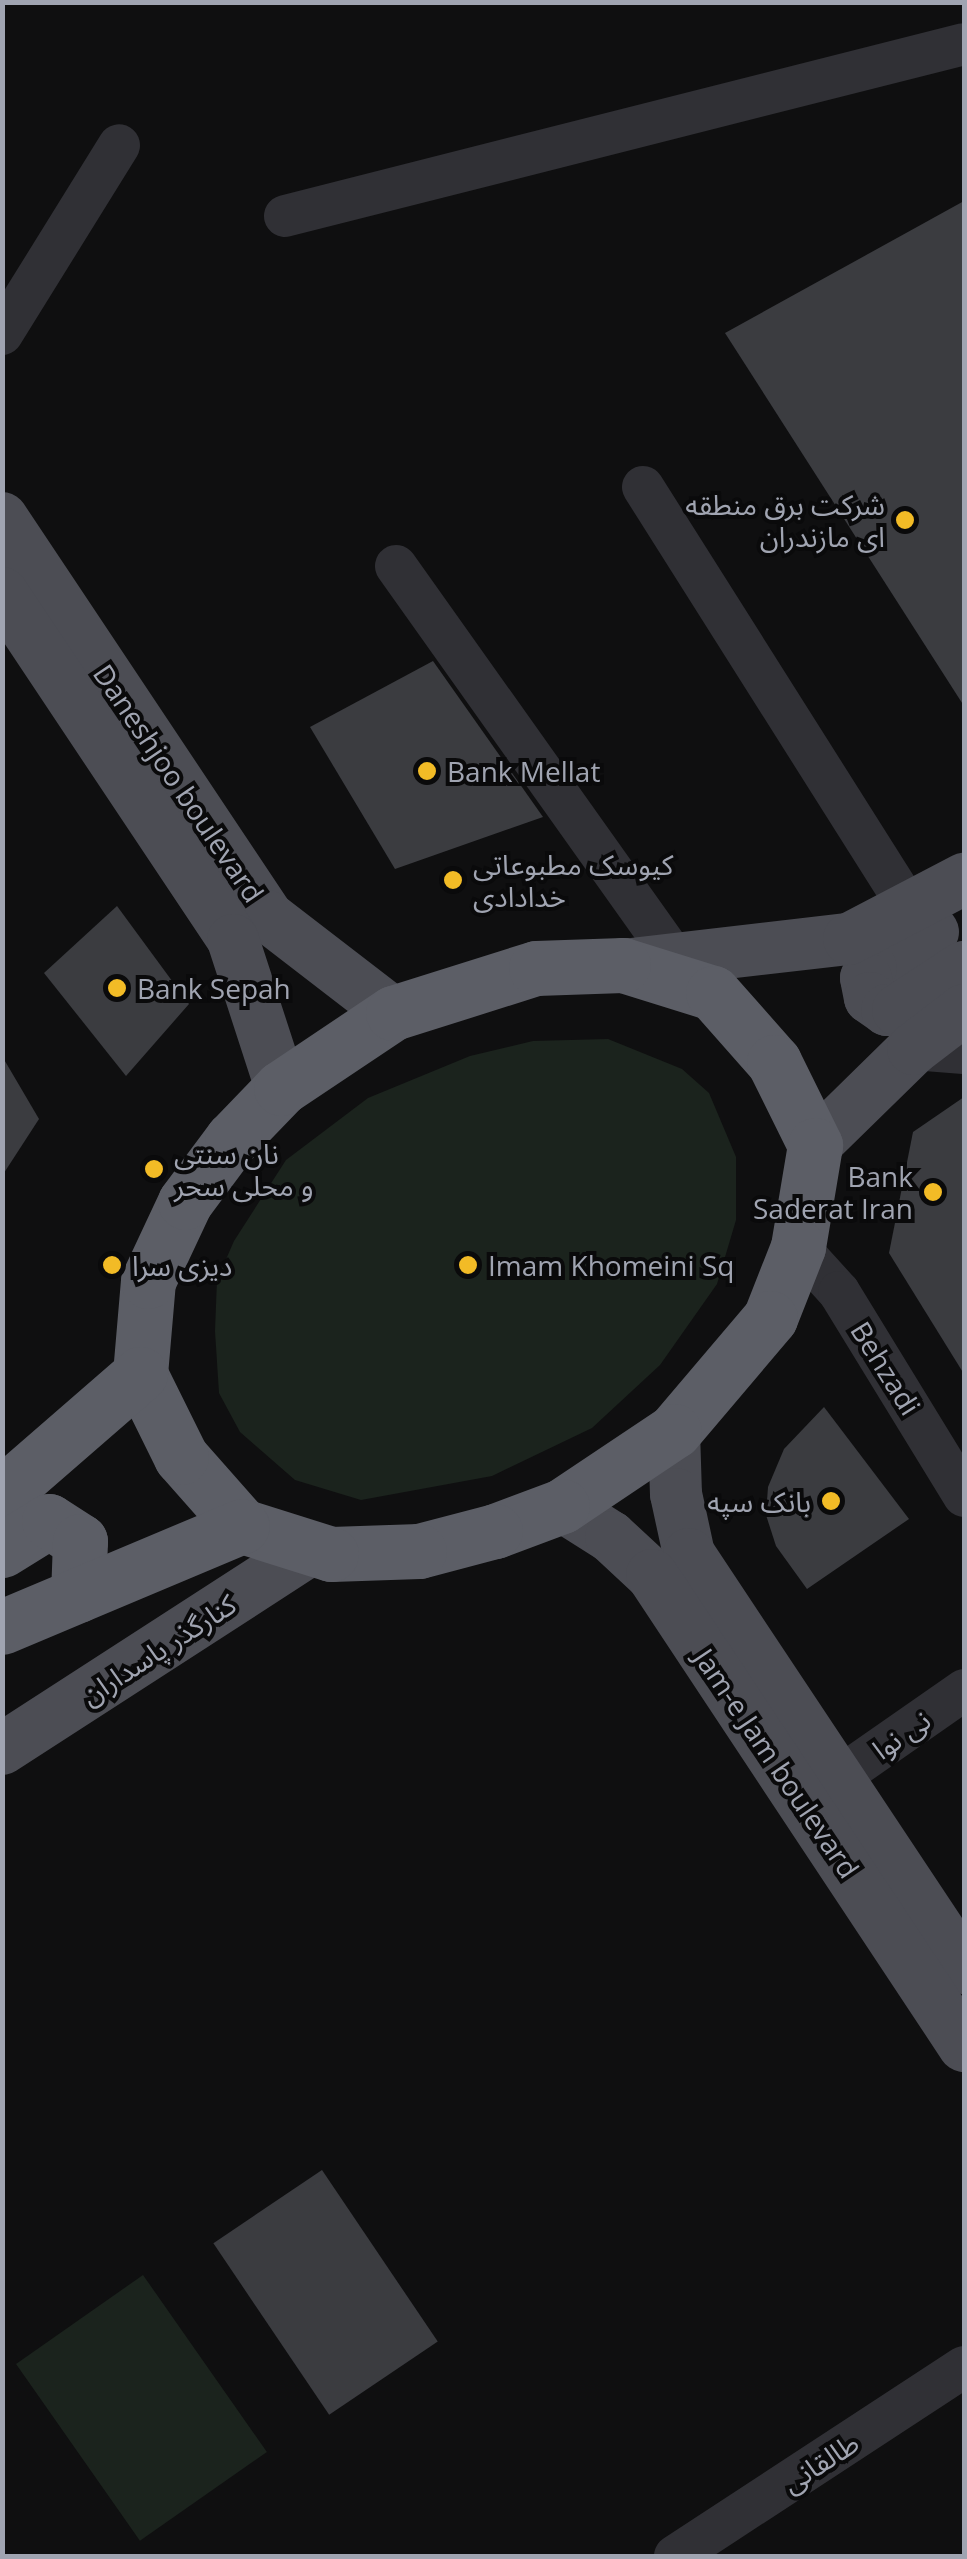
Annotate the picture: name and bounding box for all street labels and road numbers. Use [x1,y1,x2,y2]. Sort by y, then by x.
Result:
street label: Daneshjoo boulevard [87,658,271,908]
street label: Behzadi [844,1315,928,1421]
street label: کنارگذر پاسداران [74,1586,242,1712]
street label: Jam-e Jam boulevard [688,1642,866,1884]
street label: نی نوا [866,1702,936,1766]
street label: طالقانی [775,2425,865,2499]

